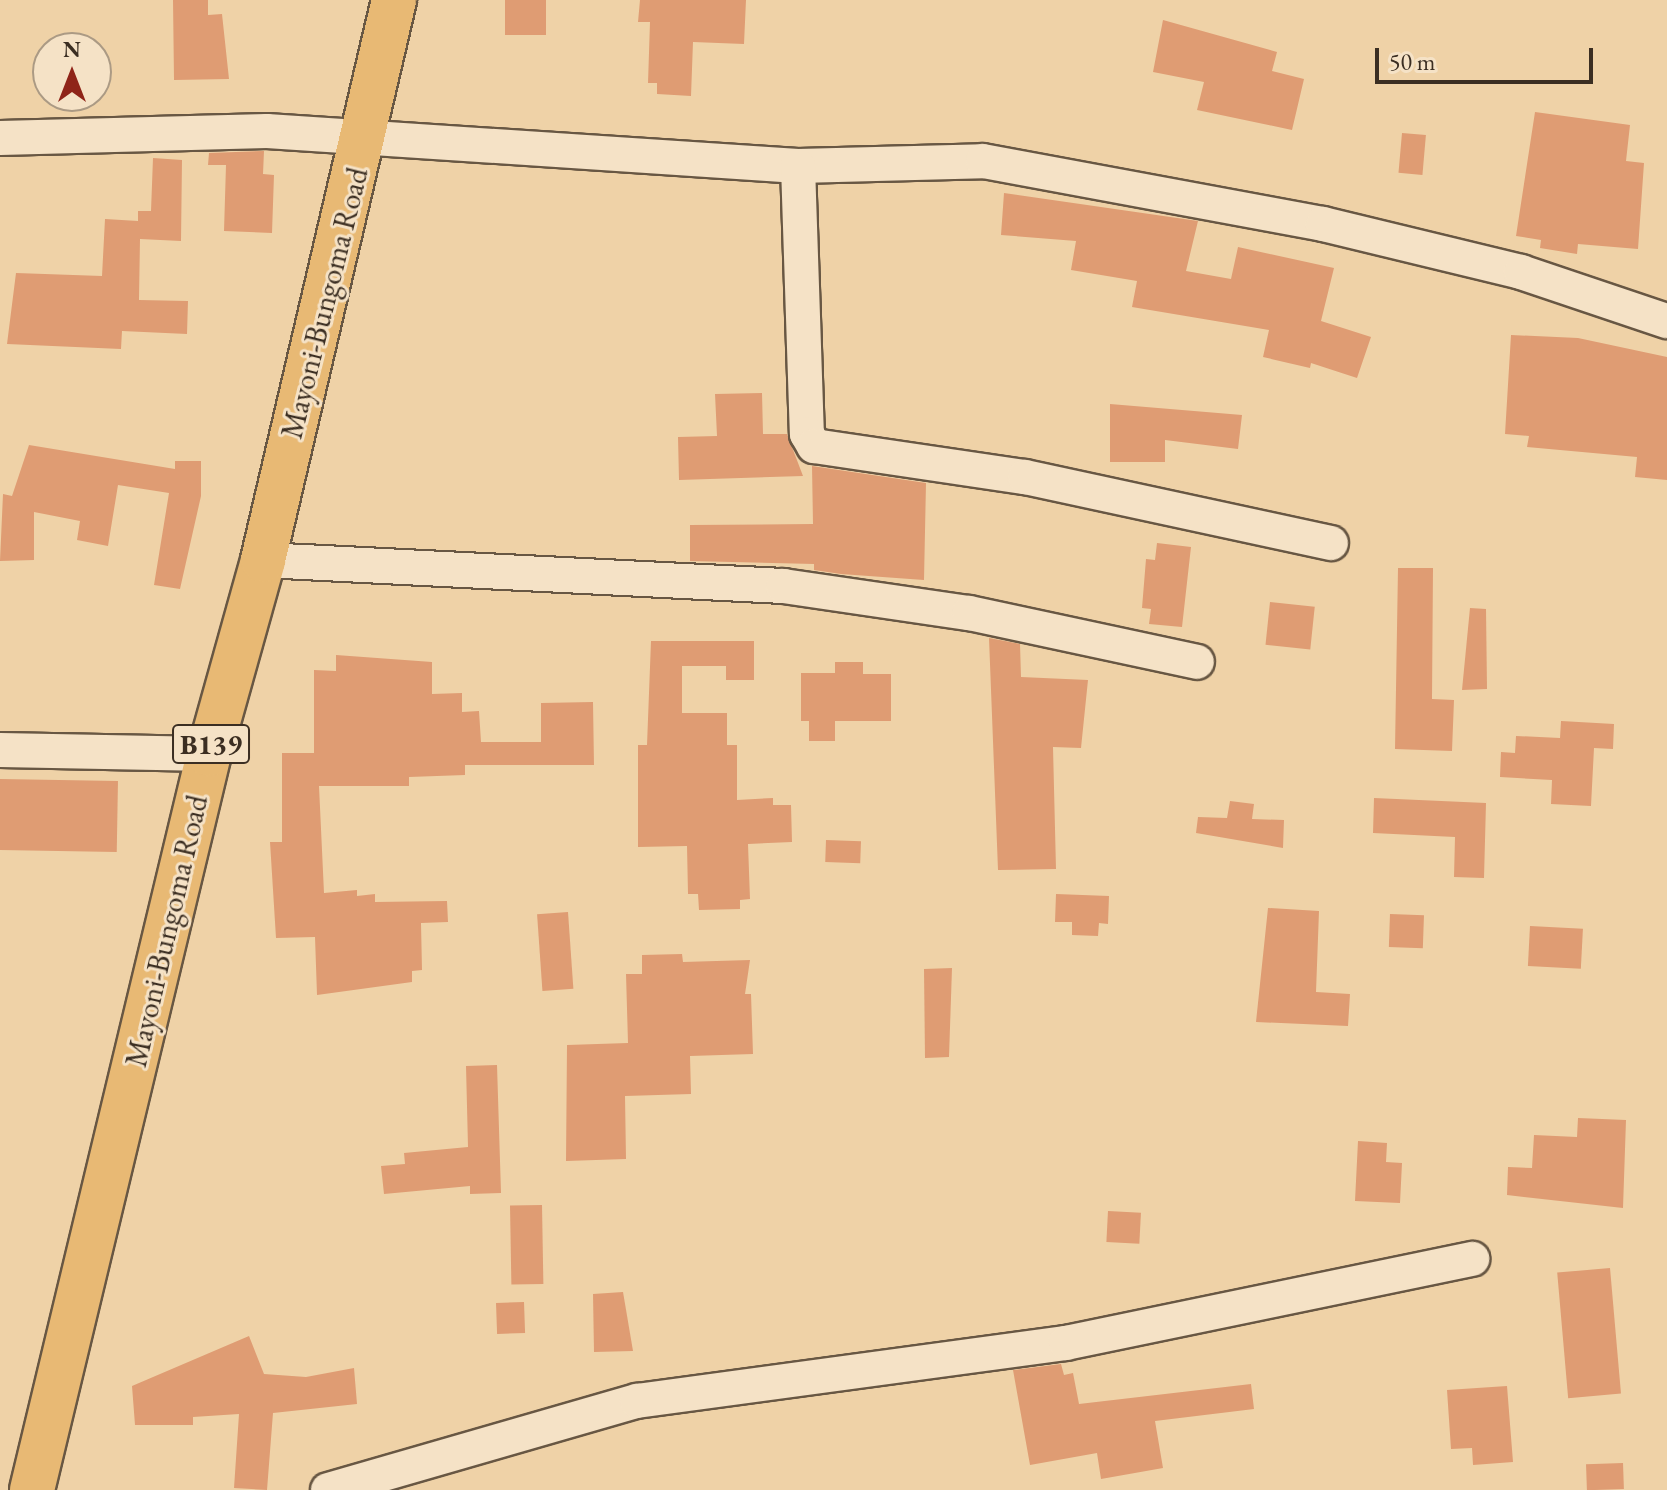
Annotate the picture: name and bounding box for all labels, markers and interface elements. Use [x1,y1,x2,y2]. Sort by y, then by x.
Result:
north arrow [32,32,112,112]
scale bar [1379,32,1597,82]
text: N [63,35,81,64]
text: 50 m [1389,46,1436,77]
street label: Mayoni-Bungoma Road [274,164,376,442]
road number: B139 [171,720,251,768]
street label: Mayoni-Bungoma Road [118,792,216,1070]

